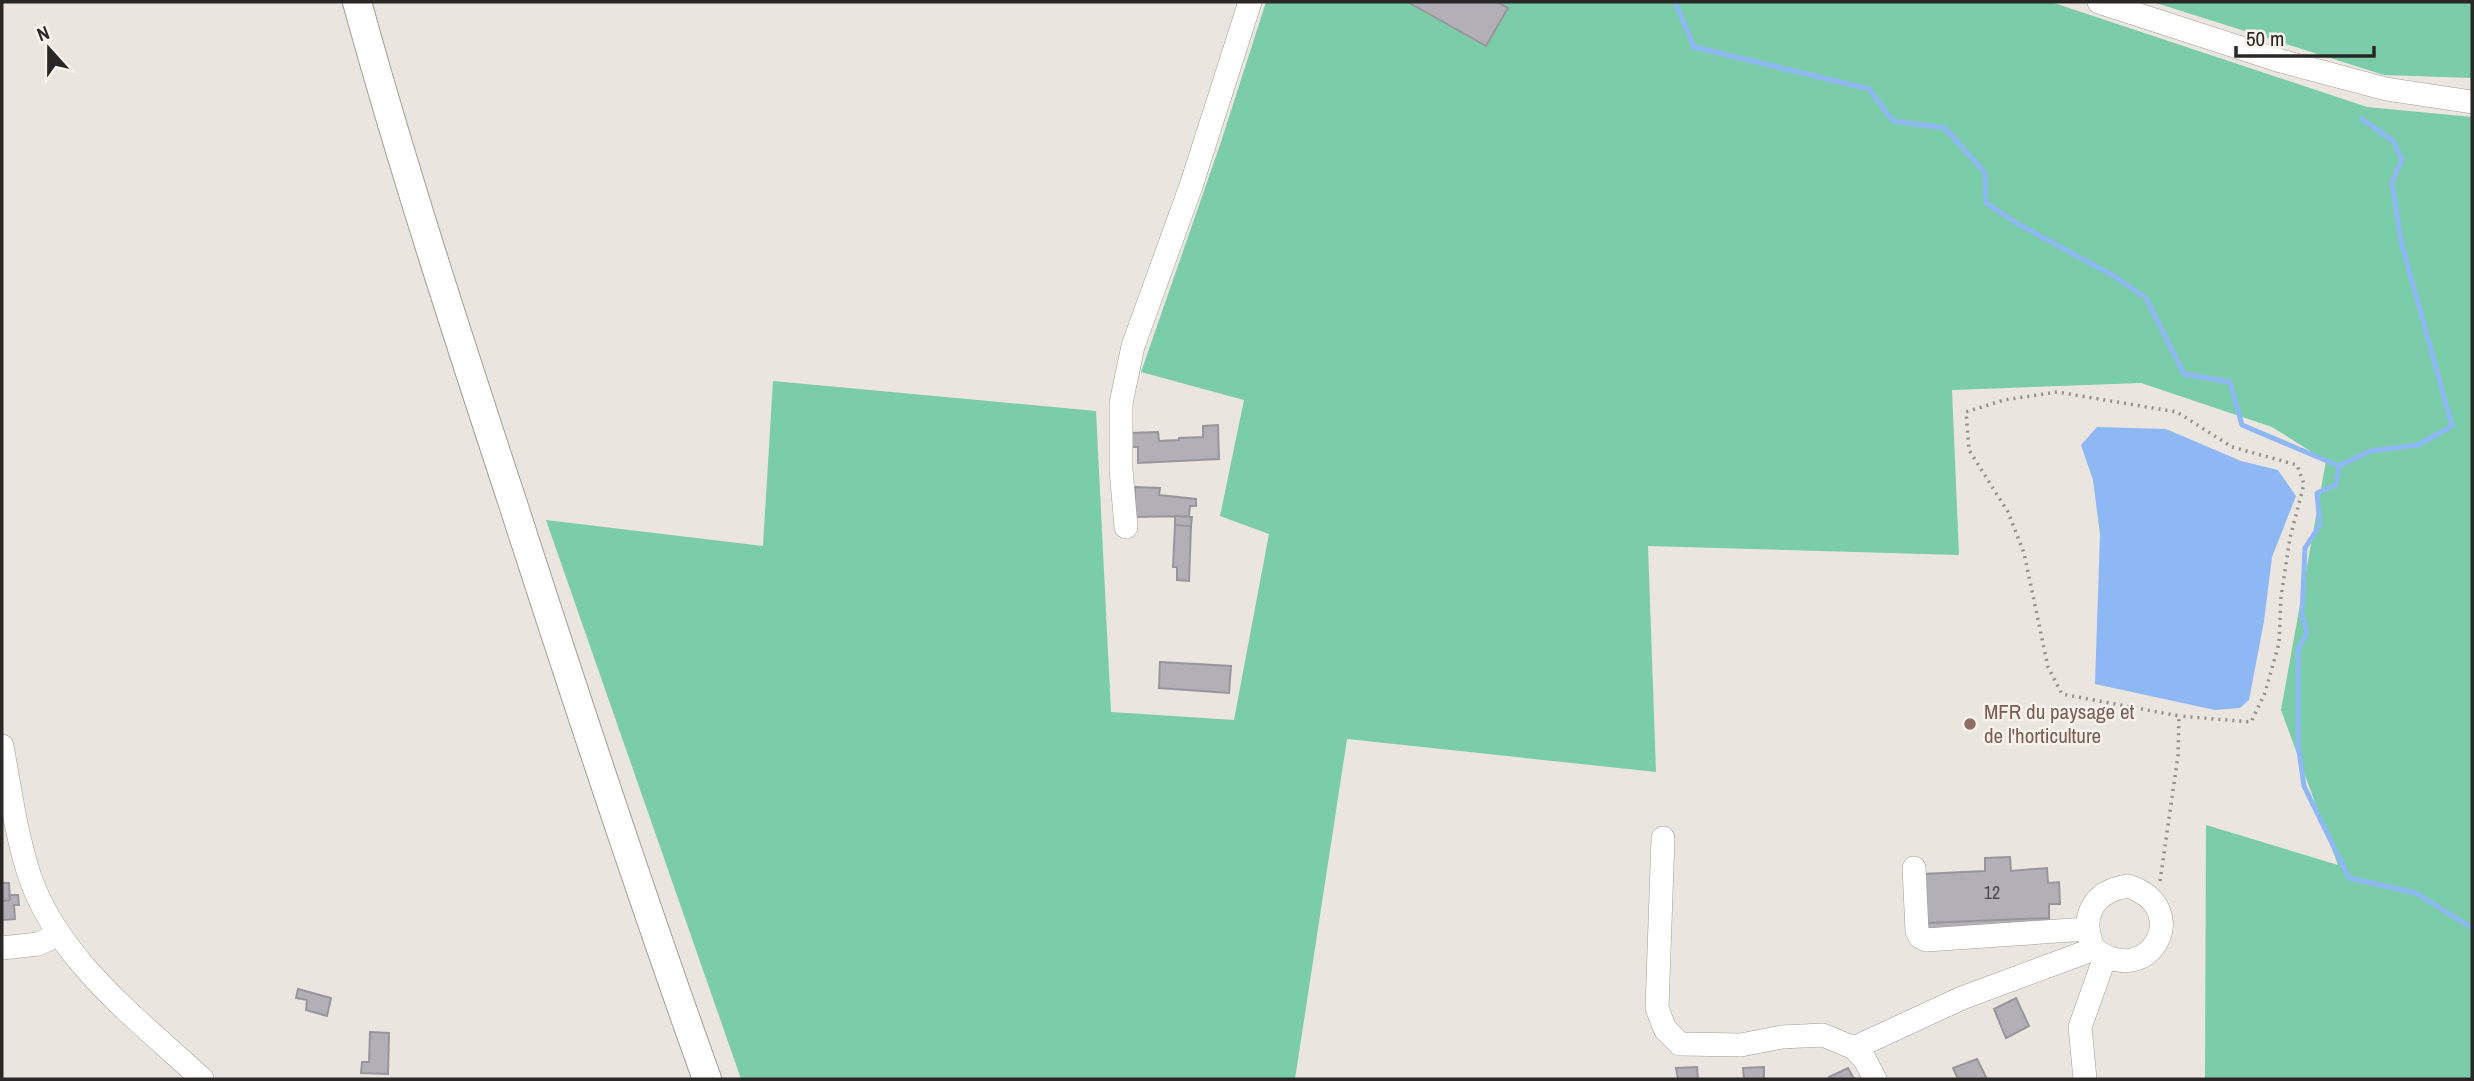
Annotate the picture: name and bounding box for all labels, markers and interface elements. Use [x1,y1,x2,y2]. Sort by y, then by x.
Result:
north arrow [14,14,84,84]
scale bar [2236,14,2374,58]
text: N [33,19,53,47]
text: 50 m [2246,24,2284,53]
place label: MFR du paysage et de l'horticulture [1984,697,2134,750]
marker: MFR du paysage et de l'horticulture [1962,716,1978,732]
house number: 12 [1984,880,2000,905]

